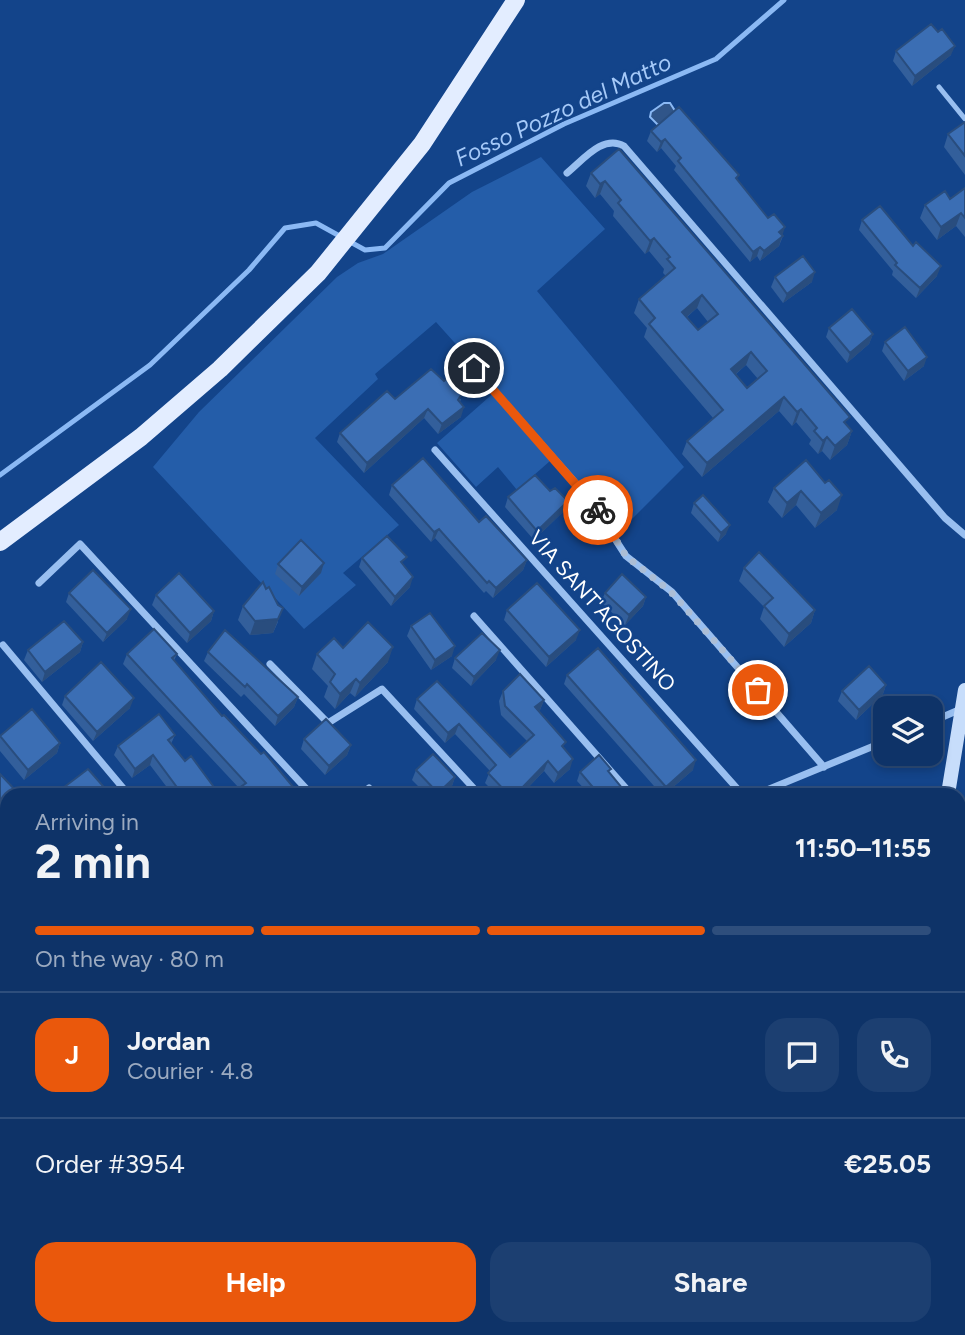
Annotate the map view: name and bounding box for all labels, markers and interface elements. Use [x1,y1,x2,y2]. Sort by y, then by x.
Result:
water label: Fosso Pozzo del Matto [450,48,676,172]
pin [444,338,504,398]
icon: home [455,349,493,387]
courier [563,475,633,545]
icon: bike [579,491,617,529]
street label: VIA SANT'AGOSTINO [524,525,681,696]
pin [728,660,788,720]
icon: bag [739,671,777,709]
map controls [873,696,943,766]
button: layers [873,696,943,766]
text: Arriving in [35,808,139,836]
text: 11:50–11:55 [795,832,931,864]
text: 2 min [35,834,151,890]
text: On the way · 80 m [35,945,224,973]
button: chat [765,1018,839,1092]
button: phone [857,1018,931,1092]
text: Jordan [127,1025,210,1057]
text: J [65,1039,79,1071]
text: Courier · 4.8 [127,1057,254,1085]
text: Order #3954 [35,1148,185,1180]
text: €25.05 [844,1148,931,1180]
button: Help [35,1242,476,1322]
button: Share [490,1242,931,1322]

